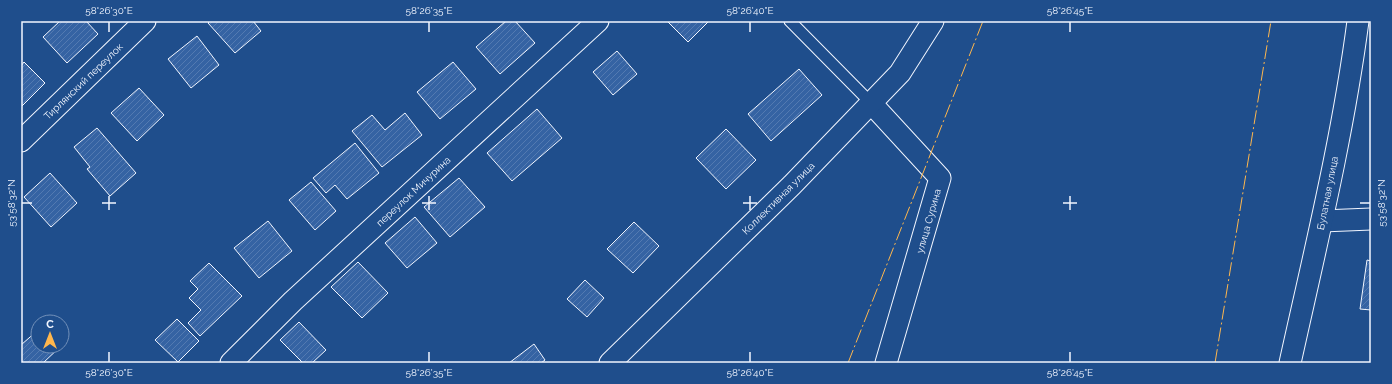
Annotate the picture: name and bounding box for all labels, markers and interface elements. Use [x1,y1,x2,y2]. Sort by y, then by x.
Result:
text: 58°26'30"E [85,5,133,16]
text: 58°26'35"E [406,5,452,16]
text: 58°26'40"E [726,5,774,16]
text: 58°26'45"E [1047,5,1093,16]
street label: Тирлянский переулок [42,41,125,122]
street label: переулок Мичурина [374,154,453,228]
street label: Булатная улица [1315,155,1340,231]
street label: Коллективная улица [740,160,817,237]
text: 53°58'32"N [6,179,17,227]
text: 53°58'32"N [1376,179,1387,227]
street label: улица Сурина [914,188,943,255]
north arrow [30,314,70,354]
text: С [46,318,54,331]
text: 58°26'30"E [85,367,133,378]
text: 58°26'35"E [406,367,452,378]
text: 58°26'40"E [726,367,774,378]
text: 58°26'45"E [1047,367,1093,378]

